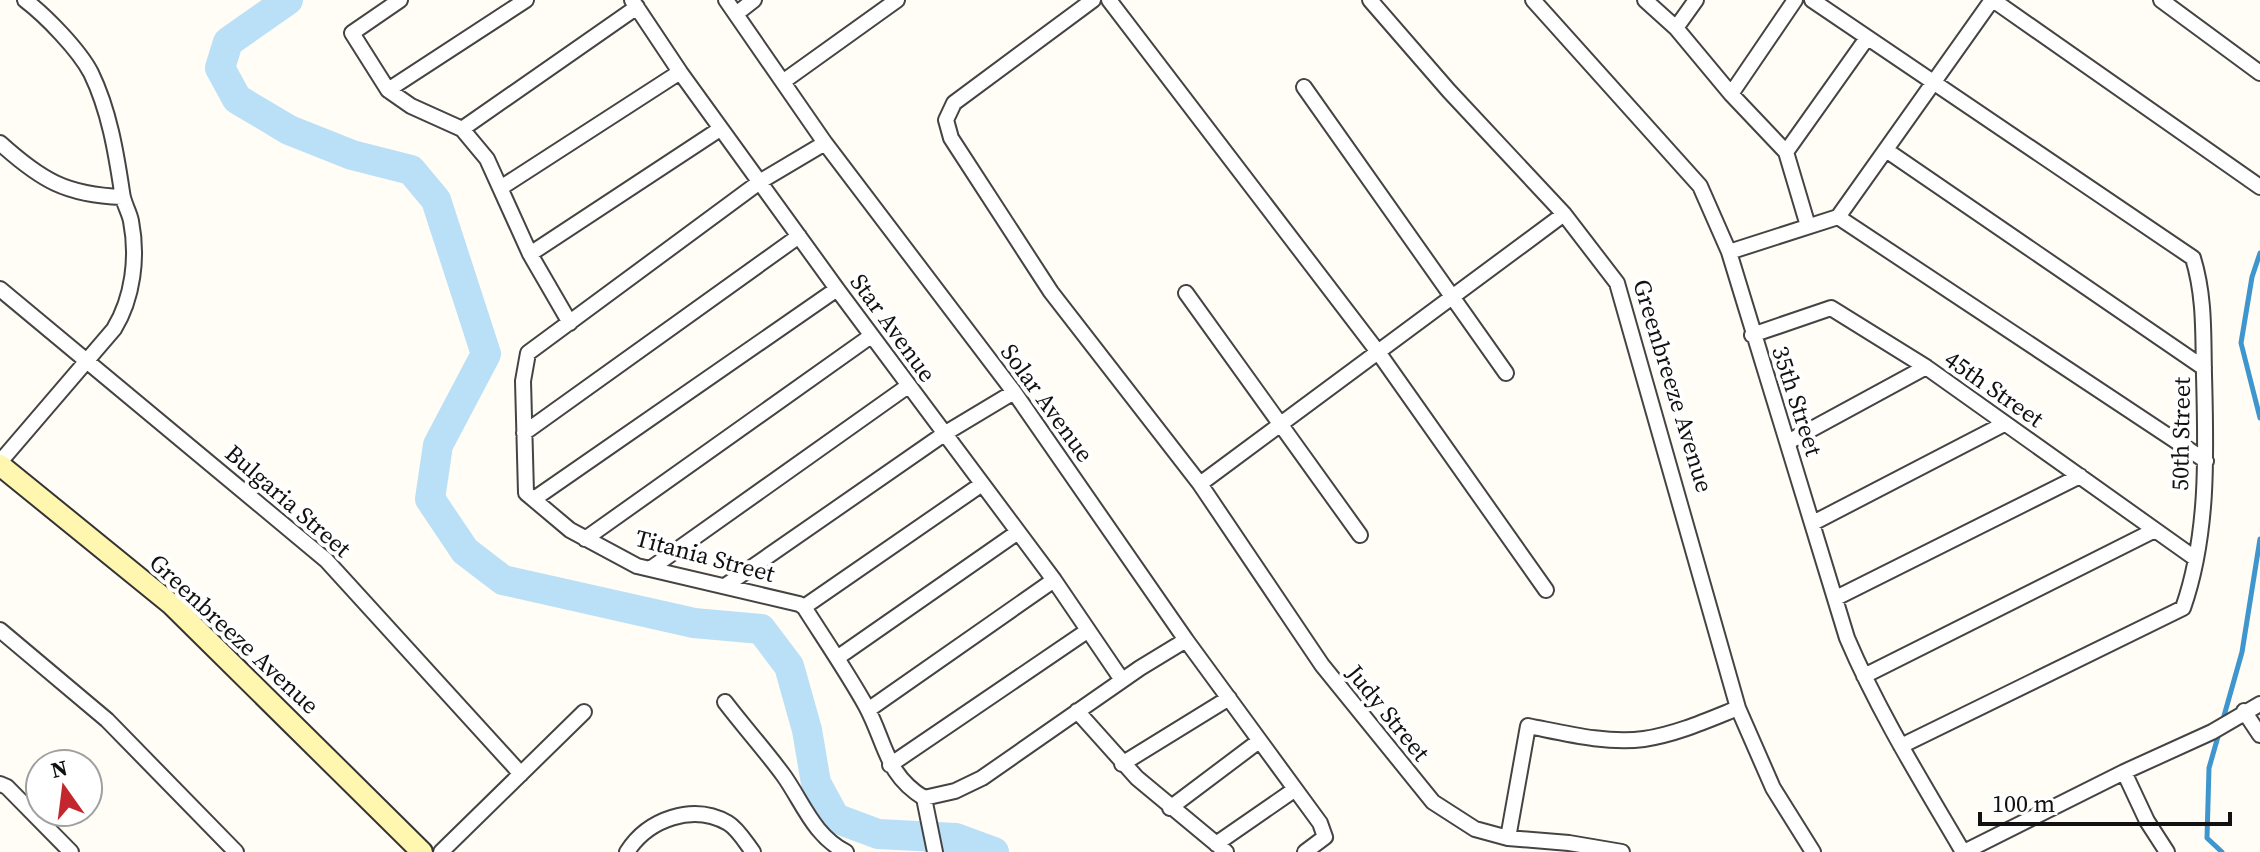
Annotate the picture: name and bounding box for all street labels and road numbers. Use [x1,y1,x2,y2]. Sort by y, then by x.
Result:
street label: Star Avenue [843,267,944,389]
street label: Greenbreeze Avenue [1625,275,1722,496]
street label: Solar Avenue [993,337,1102,469]
street label: 35th Street [1764,342,1831,460]
street label: 45th Street [1938,342,2051,435]
street label: 50th Street [2163,377,2198,491]
street label: Bulgaria Street [218,437,358,565]
street label: Titania Street [632,521,779,590]
street label: Greenbreeze Avenue [142,546,326,721]
street label: Judy Street [1339,657,1438,768]

